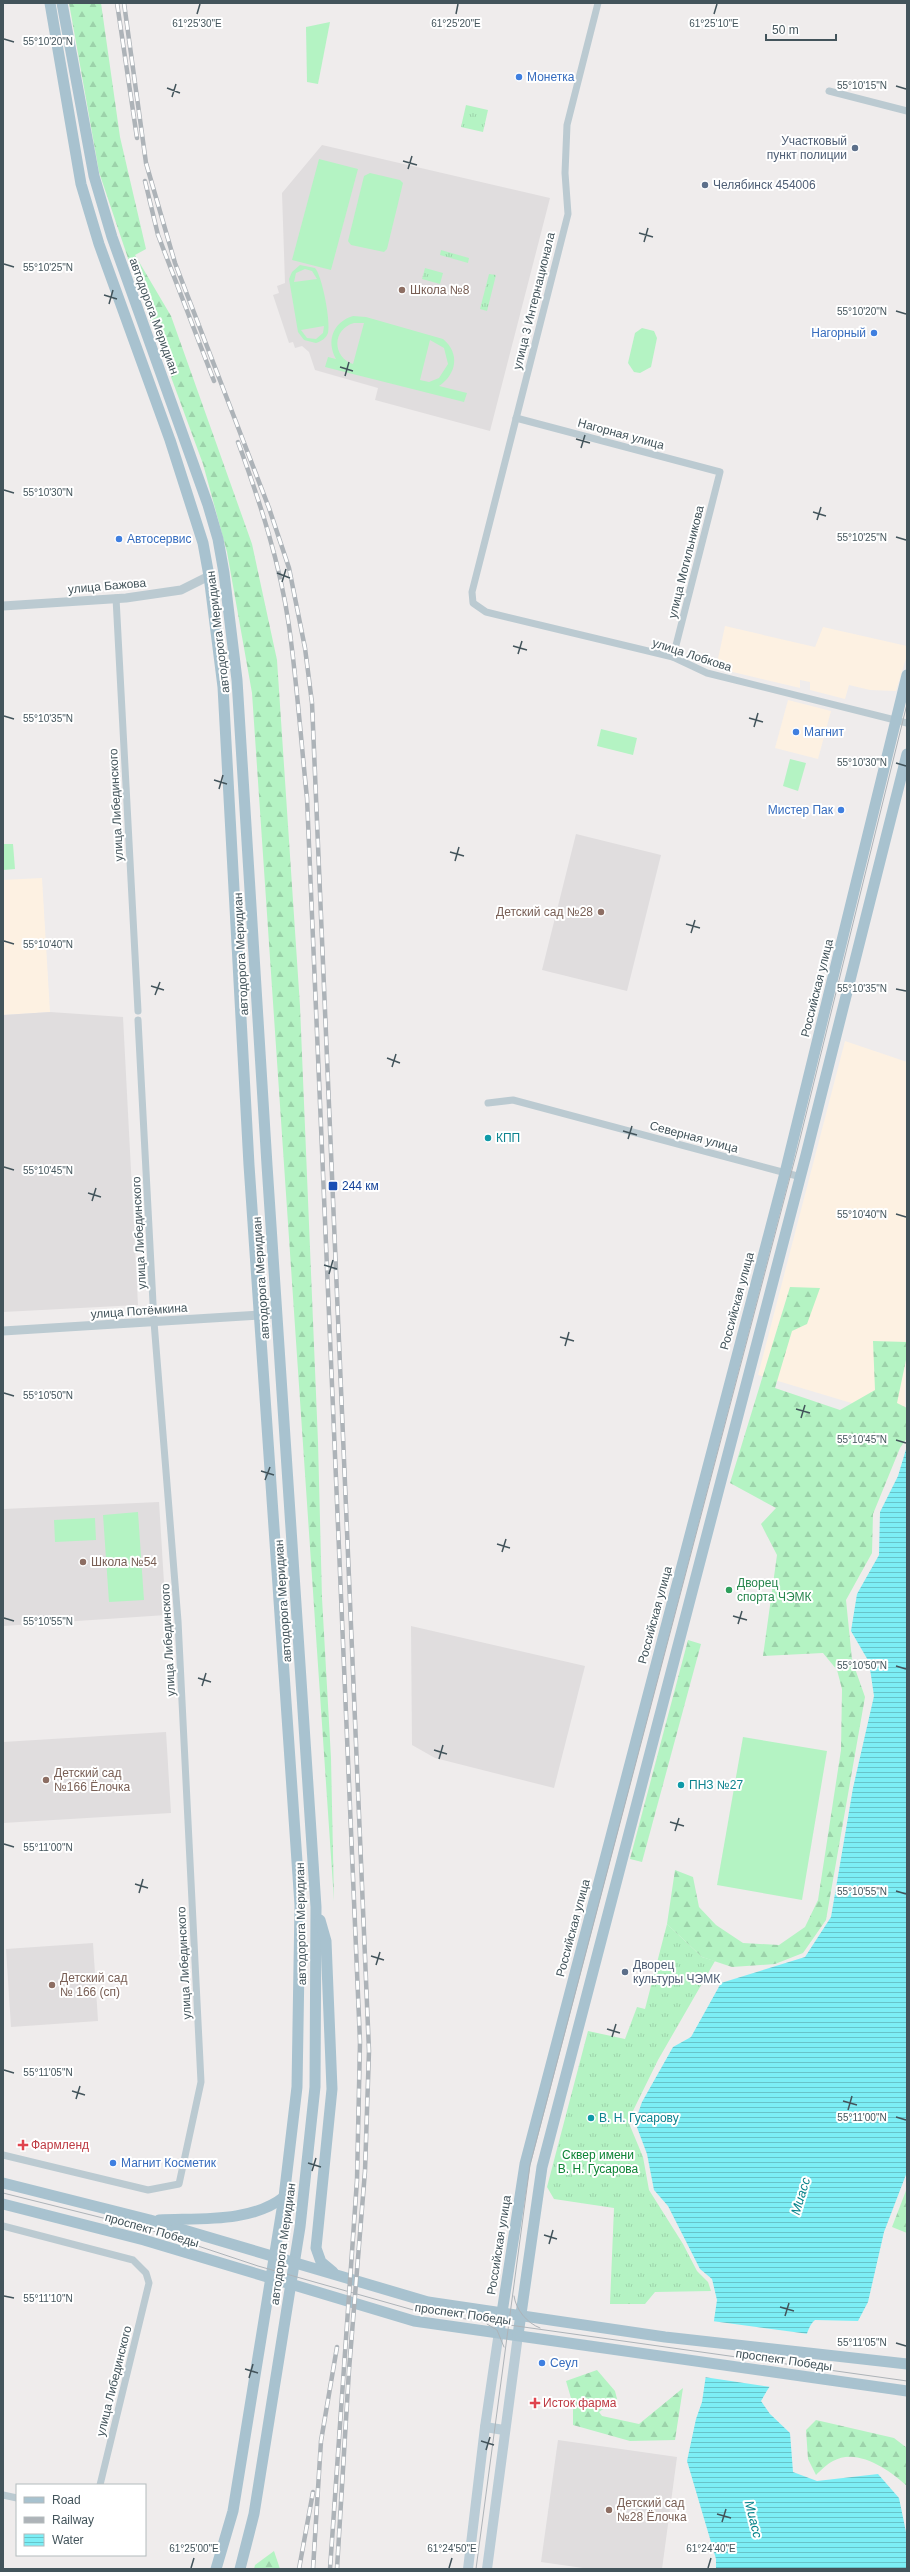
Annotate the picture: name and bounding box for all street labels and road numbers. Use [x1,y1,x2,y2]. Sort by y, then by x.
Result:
street label: улица 3 Интернационала [510,231,558,371]
street label: автодорога Меридиан [126,256,182,376]
street label: Нагорная улица [576,416,666,452]
street label: улица Могильникова [665,504,707,620]
street label: автодорога Меридиан [204,570,232,694]
street label: улица Бажова [67,576,147,596]
street label: улица Лобкова [651,636,734,675]
street label: улица Либединского [106,748,126,862]
street label: автодорога Меридиан [231,892,251,1016]
street label: Российская улица [798,937,836,1038]
street label: Северная улица [648,1118,740,1156]
street label: улица Либединского [129,1176,149,1290]
street label: автодорога Меридиан [250,1216,272,1340]
street label: Российская улица [717,1250,757,1351]
street label: улица Потёмкина [90,1301,188,1321]
street label: автодорога Меридиан [272,1539,294,1663]
street label: Российская улица [635,1564,675,1665]
street label: улица Либединского [158,1583,178,1697]
street label: автодорога Меридиан [293,1862,309,1986]
street label: Российская улица [553,1877,593,1978]
street label: улица Либединского [174,1906,194,2020]
street label: автодорога Меридиан [268,2182,298,2306]
street label: Российская улица [484,2194,514,2296]
street label: проспект Победы [103,2210,201,2250]
street label: проспект Победы [414,2300,512,2328]
street label: улица Либединского [94,2324,135,2438]
street label: проспект Победы [735,2346,833,2374]

